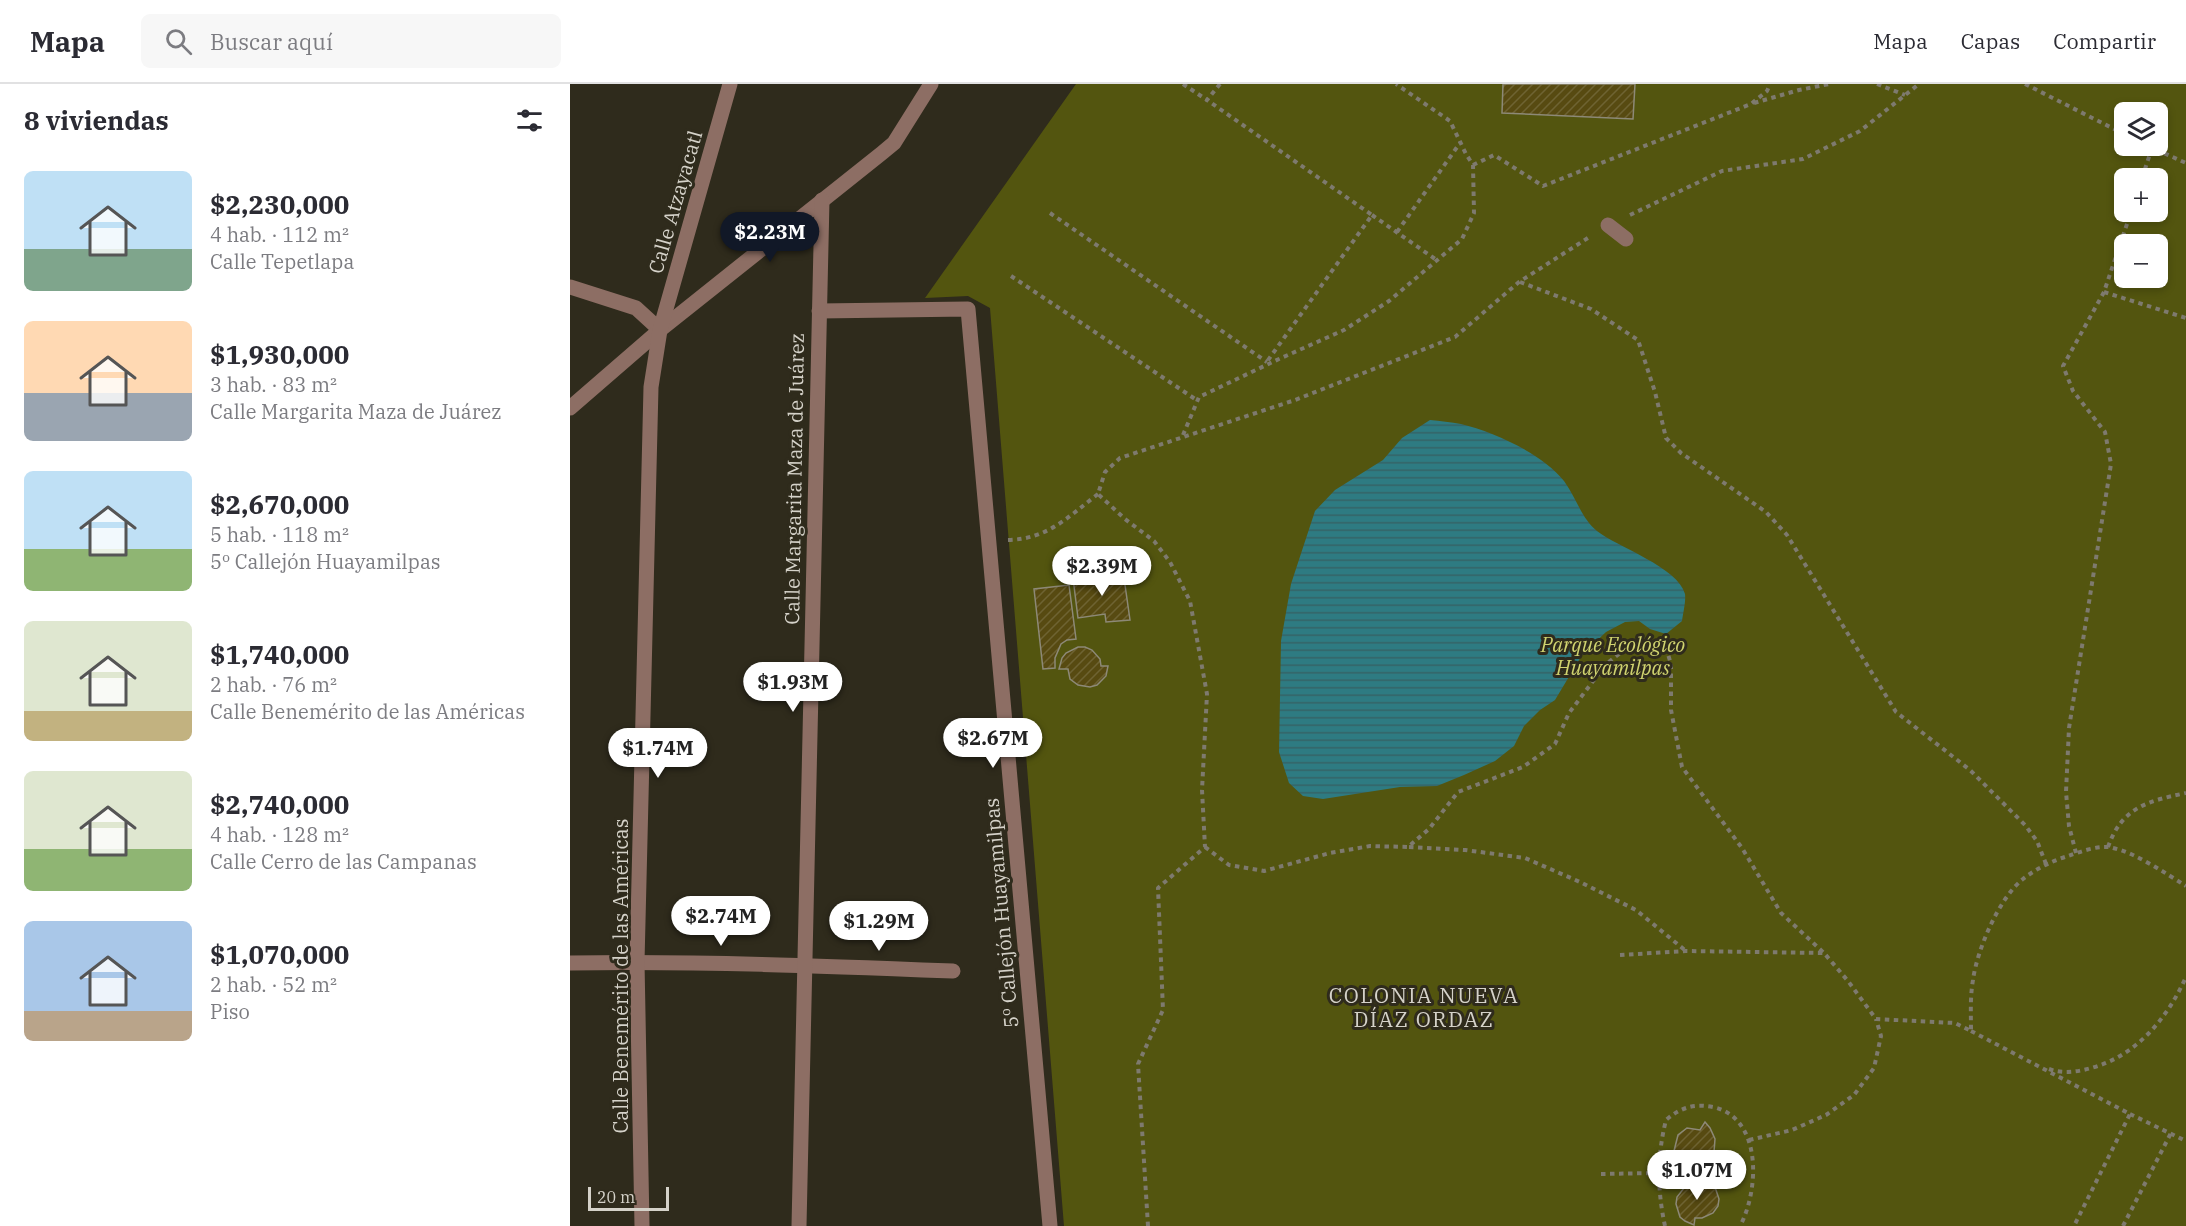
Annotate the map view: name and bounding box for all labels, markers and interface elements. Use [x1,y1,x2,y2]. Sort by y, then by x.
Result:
search box [141,14,561,68]
text: Mapa [30,23,105,60]
icon: search [162,25,195,58]
text: Buscar aquí [210,27,333,56]
text: Mapa [1873,27,1928,55]
text: Capas [1961,27,2020,55]
text: Compartir [2053,27,2156,55]
map controls [2114,102,2168,288]
button: layers [2114,102,2168,156]
text: 8 viviendas [24,103,169,137]
icon: filters [513,104,546,137]
street label: Calle Atzayacatl [642,127,708,277]
button: + [2114,168,2168,222]
text: $2,230,000 [210,187,349,221]
icon: home [72,195,144,267]
pin: $2.23M [721,212,819,263]
text: $2.23M [734,218,806,245]
text: 4 hab. · 112 m² [210,221,349,248]
button: − [2114,234,2168,288]
text: Calle Tepetlapa [210,248,354,275]
street label: Calle Margarita Maza de Juárez [778,333,810,625]
text: $1,930,000 [210,337,349,371]
icon: home [72,345,144,417]
text: 3 hab. · 83 m² [210,371,337,398]
text: Calle Margarita Maza de Juárez [210,398,501,425]
text: $2,670,000 [210,487,349,521]
icon: home [72,495,144,567]
text: 5 hab. · 118 m² [210,521,349,548]
pin: $2.39M [1053,546,1151,597]
text: 5º Callejón Huayamilpas [210,548,441,575]
text: $2.39M [1066,552,1138,579]
park label: Parque Ecológico Huayamilpas [1540,631,1685,681]
text: $1,740,000 [210,637,349,671]
icon: home [72,645,144,717]
pin: $1.93M [744,662,842,713]
text: $1.93M [757,668,829,695]
text: 2 hab. · 76 m² [210,671,337,698]
text: Calle Benemérito de las Américas [210,698,525,725]
pin: $2.67M [944,718,1042,769]
text: $2.67M [957,724,1029,751]
pin: $1.74M [609,728,707,779]
text: $1.74M [622,734,694,761]
text: $2,740,000 [210,787,349,821]
icon: home [72,795,144,867]
street label: 5º Callejón Huayamilpas [978,797,1024,1029]
street label: Calle Benemérito de las Américas [607,818,634,1134]
text: 4 hab. · 128 m² [210,821,349,848]
text: Calle Cerro de las Campanas [210,848,477,875]
pin: $2.74M [672,896,770,947]
pin: $1.29M [830,901,928,952]
text: $2.74M [685,902,757,929]
text: $1.29M [843,907,915,934]
text: $1,070,000 [210,937,349,971]
icon: home [72,945,144,1017]
text: 2 hab. · 52 m² [210,971,337,998]
district label: COLONIA NUEVA DÍAZ ORDAZ [1329,981,1519,1033]
text: Piso [210,998,250,1025]
pin: $1.07M [1648,1150,1746,1201]
text: $1.07M [1661,1156,1733,1183]
scale bar [588,1184,669,1212]
text: 20 m [597,1187,635,1207]

